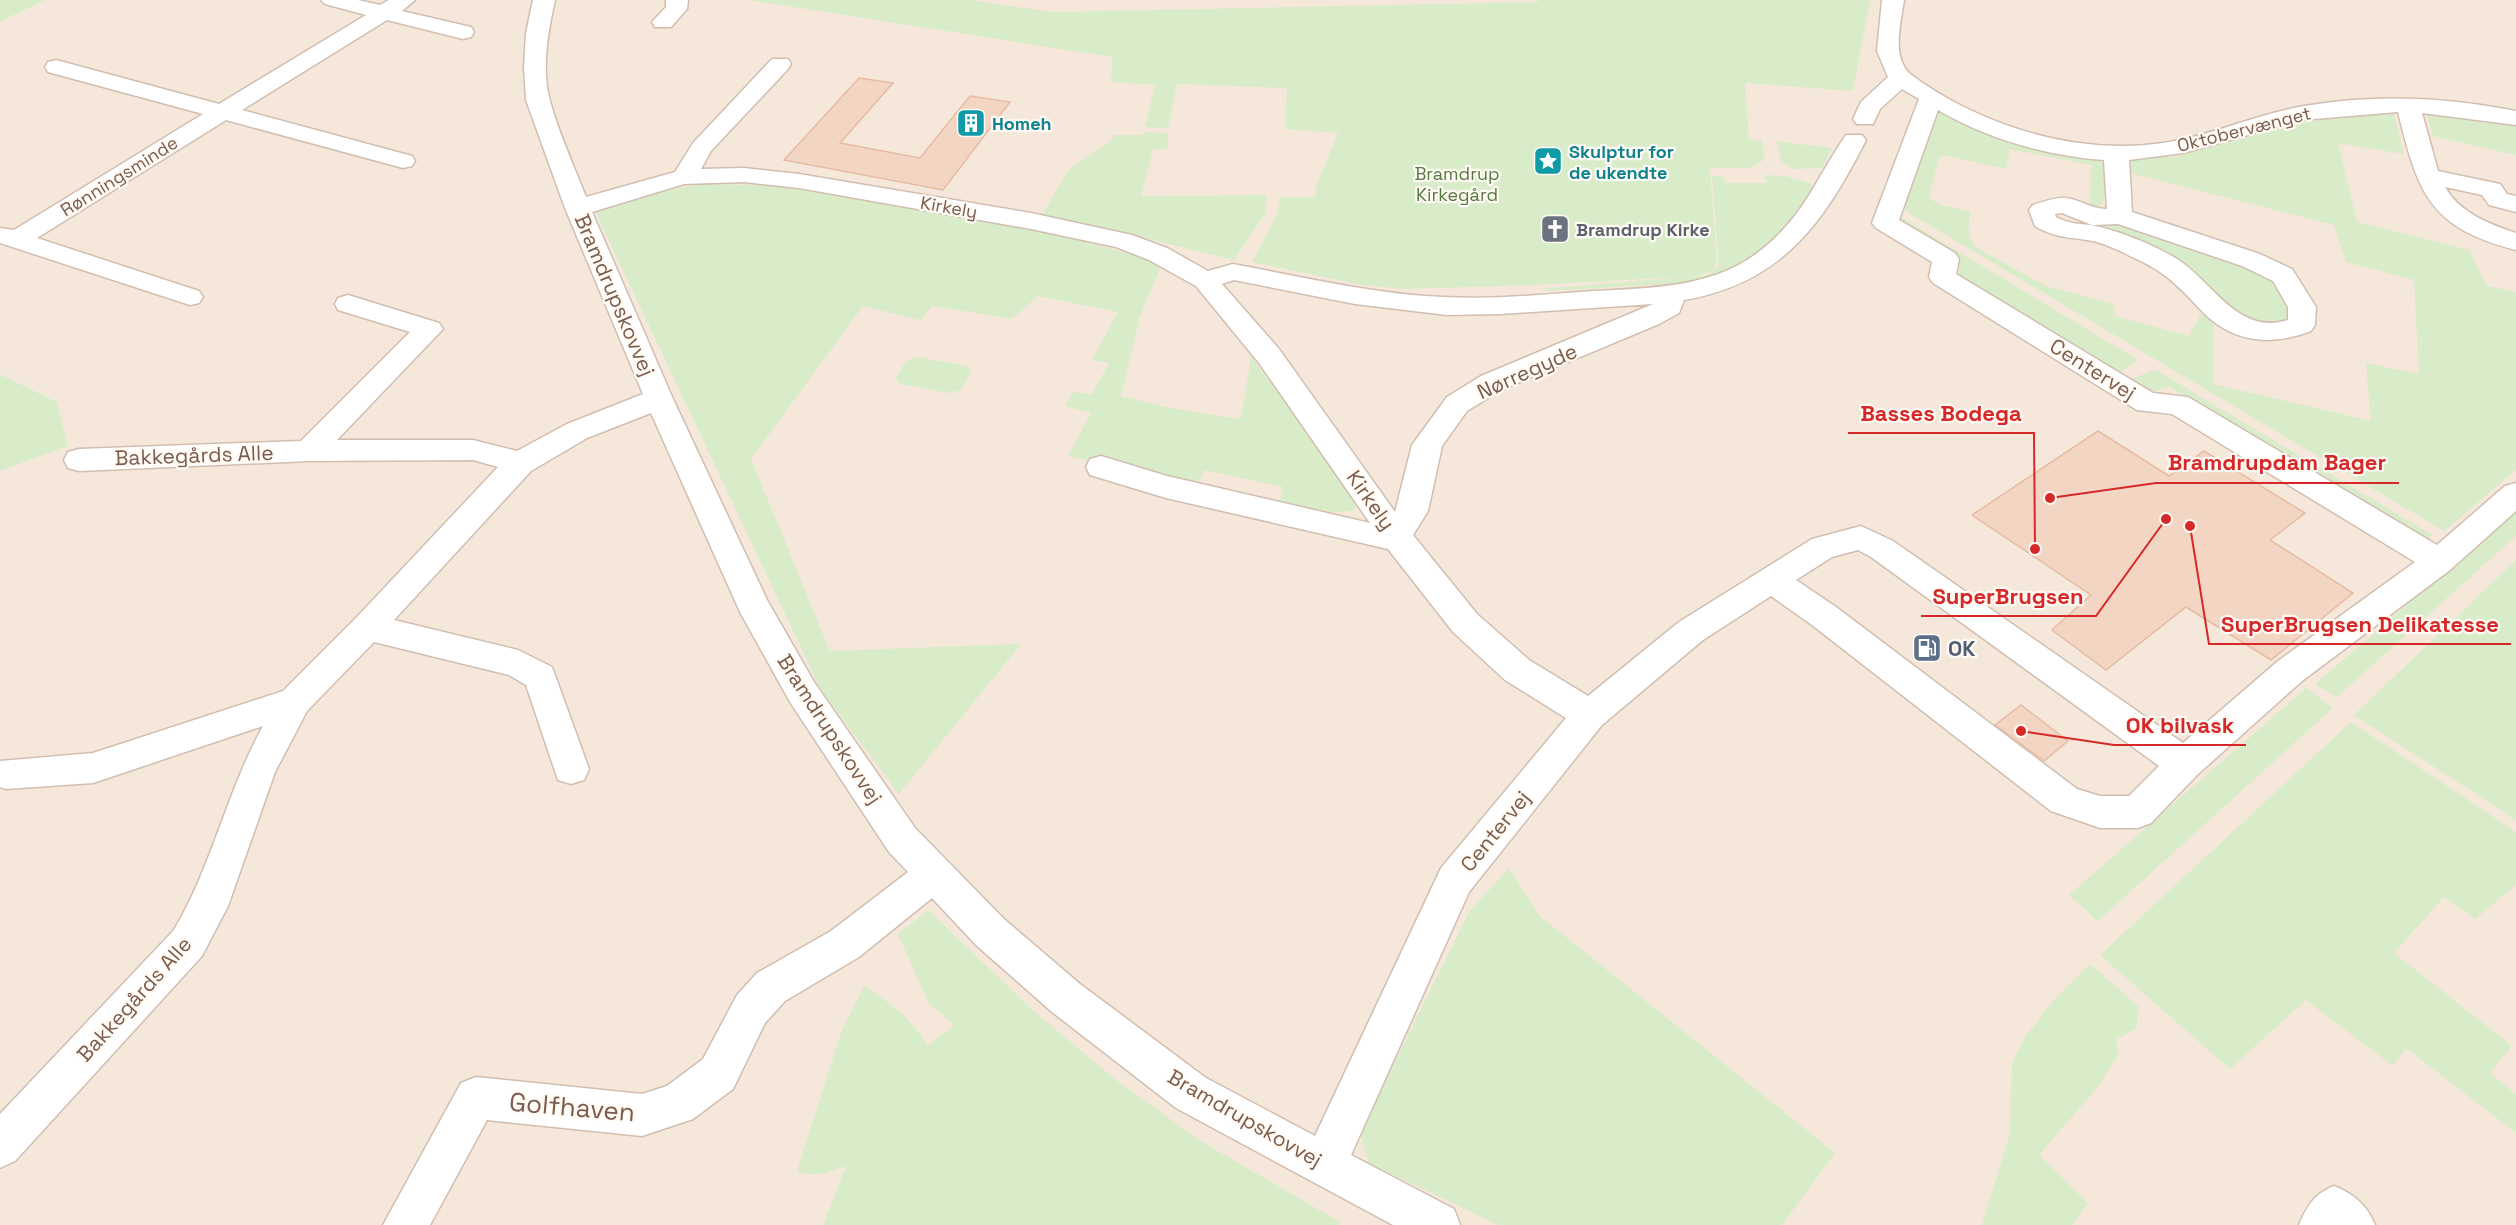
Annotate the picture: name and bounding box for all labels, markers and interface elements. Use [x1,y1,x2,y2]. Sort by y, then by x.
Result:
street label: Oktobervænget [2175,101,2313,157]
building icon: Homeh [955,107,987,139]
place label: Homeh [992,112,1052,135]
street label: Rønningsminde [56,131,182,221]
place label: Skulptur for de ukendte [1569,140,1674,184]
place icon: Skulptur for de ukendte [1532,145,1564,177]
park label: Bramdrup Kirkegård [1414,162,1500,206]
street label: Kirkely [919,191,979,223]
street label: Bramdrupskovvej [569,210,661,380]
church icon: Bramdrup Kirke [1539,213,1571,245]
place label: Bramdrup Kirke [1576,218,1710,241]
street label: Centervej [2045,332,2141,406]
street label: Nørregyde [1473,337,1581,405]
callout: Basses Bodega [1848,393,2034,433]
text: Basses Bodega [1860,399,2022,427]
street label: Bakkegårds Alle [114,439,274,471]
callout: Bramdrupdam Bager [2156,443,2399,483]
text: Bramdrupdam Bager [2168,448,2387,476]
street label: Kirkely [1341,465,1401,535]
callout: SuperBrugsen [1921,576,2096,616]
text: SuperBrugsen [1932,582,2084,610]
callout: SuperBrugsen Delikatesse [2209,604,2511,644]
text: SuperBrugsen Delikatesse [2221,610,2499,638]
fuel station icon: OK [1911,632,1943,664]
place label: OK [1948,635,1976,662]
street label: Bramdrupskovvej [771,649,889,809]
callout: OK bilvask [2114,705,2246,745]
text: OK bilvask [2126,711,2235,739]
street label: Centervej [1454,785,1536,877]
street label: Bakkegårds Alle [71,931,197,1067]
street label: Bramdrupskovvej [1163,1063,1327,1173]
street label: Golfhaven [508,1085,636,1129]

